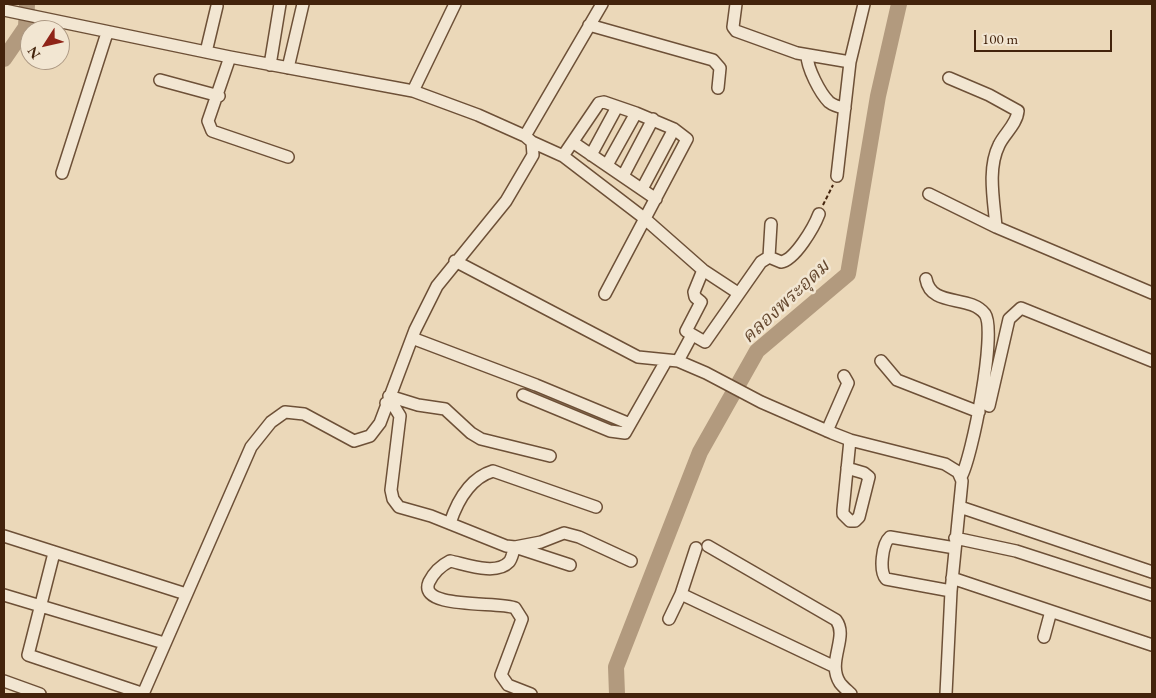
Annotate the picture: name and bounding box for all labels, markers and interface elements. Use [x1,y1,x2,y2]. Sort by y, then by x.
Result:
north arrow [20,20,70,70]
scale bar [976,20,1114,52]
text: 100 m [982,29,1018,48]
text: N [23,43,44,63]
water label: คลองพระอุดม [737,256,835,348]

